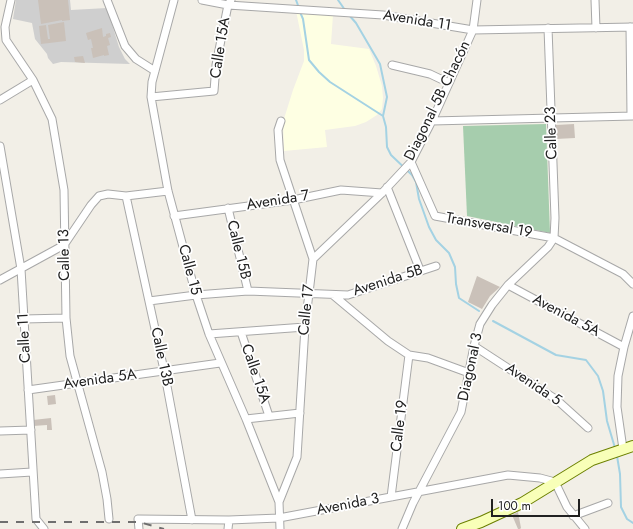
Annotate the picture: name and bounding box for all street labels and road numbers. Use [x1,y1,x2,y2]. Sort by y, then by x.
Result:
street label: Avenida 11 [382,7,452,35]
street label: Calle 15A [207,16,235,80]
street label: Diagonal 5B Chacón [401,38,475,164]
street label: Calle 23 [542,106,562,160]
street label: Avenida 7 [245,187,311,215]
street label: Transversal 19 [444,210,534,242]
street label: Calle 15B [222,219,254,281]
street label: Calle 13 [56,229,74,281]
street label: Calle 15 [174,243,204,297]
street label: Avenida 5B [351,261,425,301]
street label: Calle 17 [295,284,319,336]
street label: Avenida 5A [529,291,603,341]
street label: Calle 11 [15,313,35,363]
street label: Calle 13B [146,326,176,388]
street label: Diagonal 3 [455,331,487,403]
street label: Calle 15A [236,342,274,406]
street label: Avenida 5 [502,360,564,410]
street label: Avenida 5A [62,366,138,394]
street label: Calle 19 [388,399,412,453]
street label: Avenida 3 [315,490,381,520]

